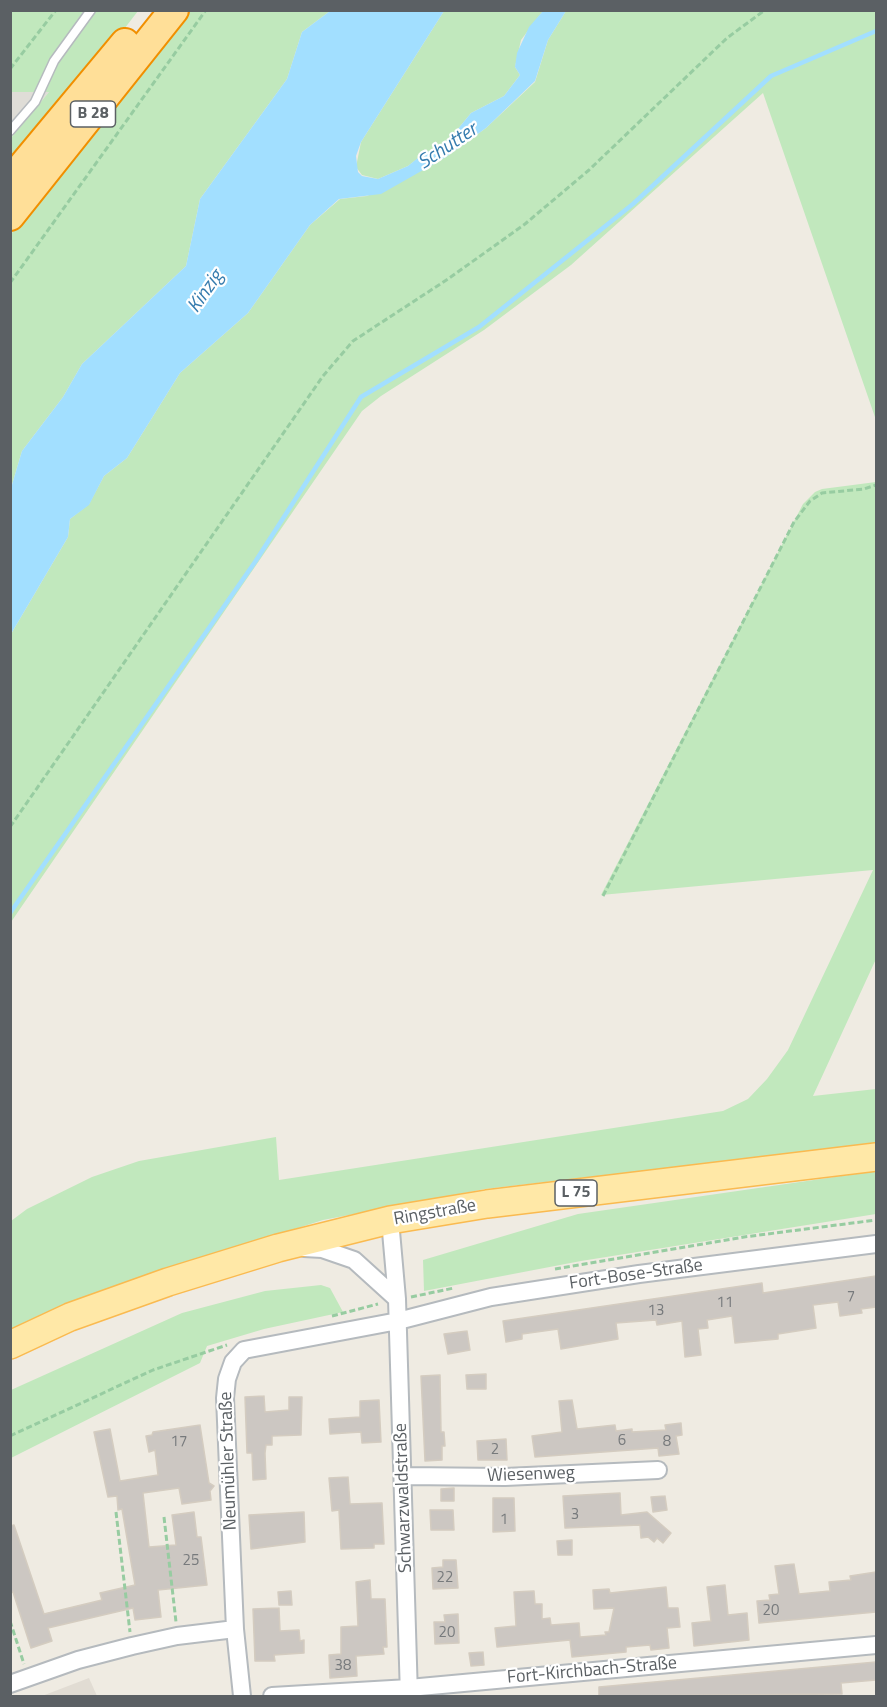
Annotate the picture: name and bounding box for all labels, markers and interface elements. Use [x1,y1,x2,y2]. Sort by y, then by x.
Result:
road number: B 28 [70,101,116,127]
water label: Schutter [414,119,482,175]
water label: Kinzig [183,266,229,318]
road number: L 75 [555,1180,597,1206]
street label: Ringstraße [392,1195,478,1231]
street label: Fort-Bose-Straße [568,1255,704,1295]
house number: 7 [847,1288,855,1306]
house number: 11 [717,1294,733,1312]
house number: 13 [648,1302,664,1320]
street label: Neumühler Straße [216,1391,242,1531]
street label: Schwarzwaldstraße [391,1423,417,1573]
house number: 6 [618,1432,626,1450]
house number: 17 [171,1433,187,1451]
house number: 8 [663,1433,671,1451]
house number: 2 [491,1441,499,1459]
street label: Wiesenweg [487,1463,575,1487]
house number: 3 [571,1506,579,1524]
house number: 1 [500,1511,508,1529]
house number: 25 [183,1552,199,1570]
house number: 22 [437,1569,453,1587]
house number: 20 [763,1602,779,1620]
house number: 20 [439,1624,455,1642]
street label: Fort-Kirchbach-Straße [506,1653,678,1689]
house number: 38 [335,1657,351,1675]

